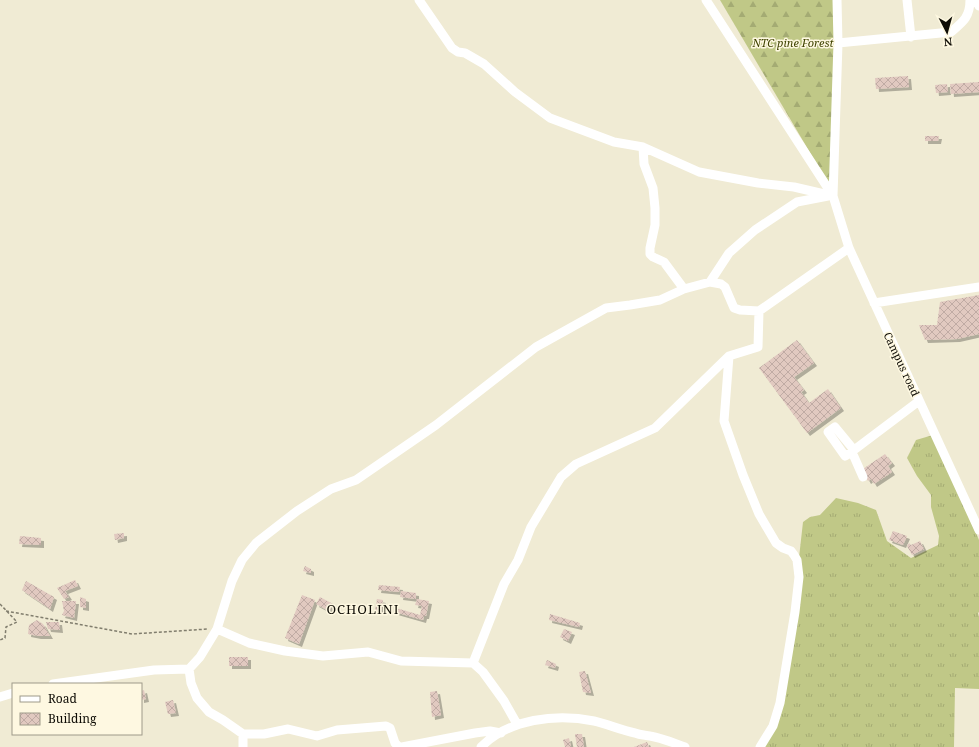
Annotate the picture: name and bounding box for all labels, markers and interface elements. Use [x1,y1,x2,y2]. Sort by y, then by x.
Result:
north arrow [927,12,967,52]
park label: NTC pine Forest [751,35,834,50]
text: N [943,35,953,50]
street label: Campus road [881,329,924,399]
district label: OCHOLINI [326,600,400,618]
legend [12,683,142,735]
text: Road [48,690,78,707]
text: Building [48,710,97,727]

